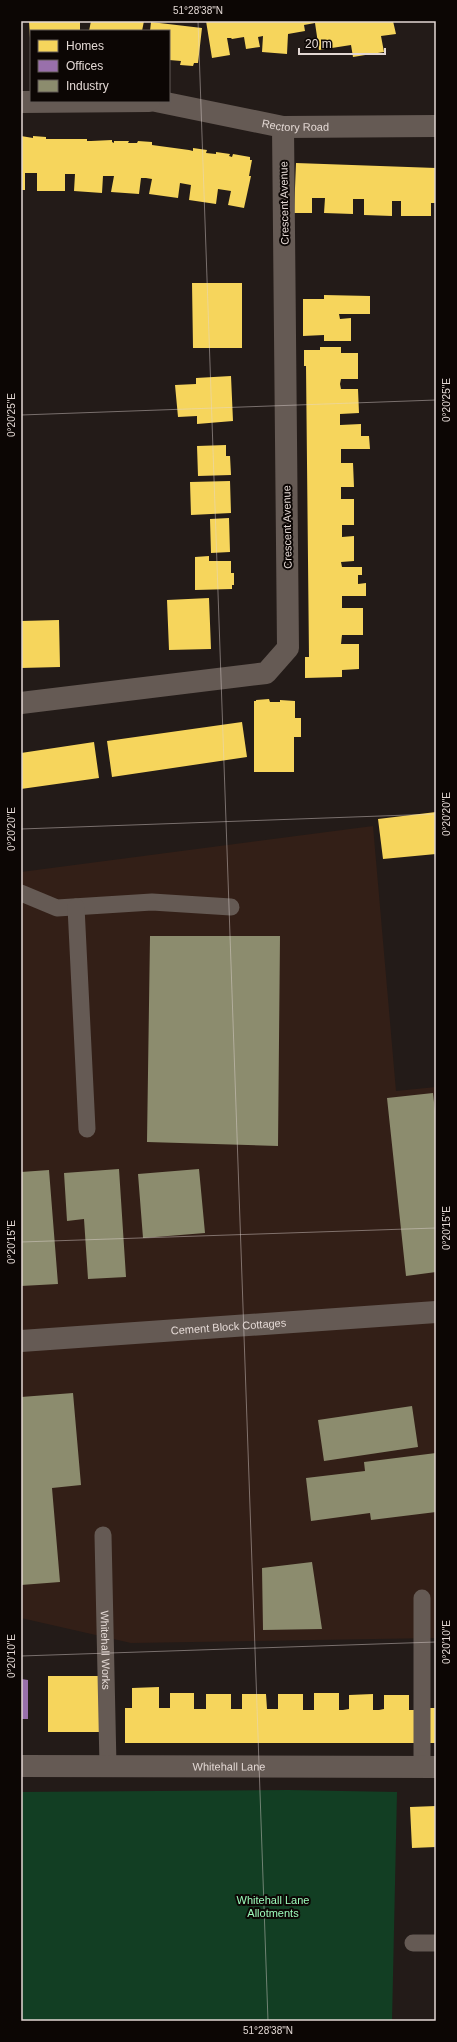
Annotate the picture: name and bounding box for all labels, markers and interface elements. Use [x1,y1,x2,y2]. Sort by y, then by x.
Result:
text: 51°28'38"N [173,5,223,16]
legend [30,30,170,102]
scale bar [299,30,385,56]
text: 20 m [305,37,332,51]
text: Homes [66,39,104,53]
text: Offices [66,59,103,73]
text: Industry [66,79,109,93]
street label: Rectory Road [261,117,329,133]
street label: Crescent Avenue [277,161,291,245]
text: 0°20'25"E [441,378,452,422]
text: 0°20'25"E [6,393,17,437]
street label: Crescent Avenue [280,485,294,569]
text: 0°20'20"E [441,792,452,836]
text: 0°20'20"E [6,807,17,851]
text: 0°20'15"E [441,1206,452,1250]
text: 0°20'15"E [6,1220,17,1264]
street label: Cement Block Cottages [170,1316,287,1337]
street label: Whitehall Works [99,1610,112,1690]
text: 0°20'10"E [441,1620,452,1664]
text: 0°20'10"E [6,1634,17,1678]
street label: Whitehall Lane [193,1760,265,1773]
park label: Whitehall Lane Allotments [237,1894,309,1919]
text: 51°28'38"N [243,2025,293,2036]

